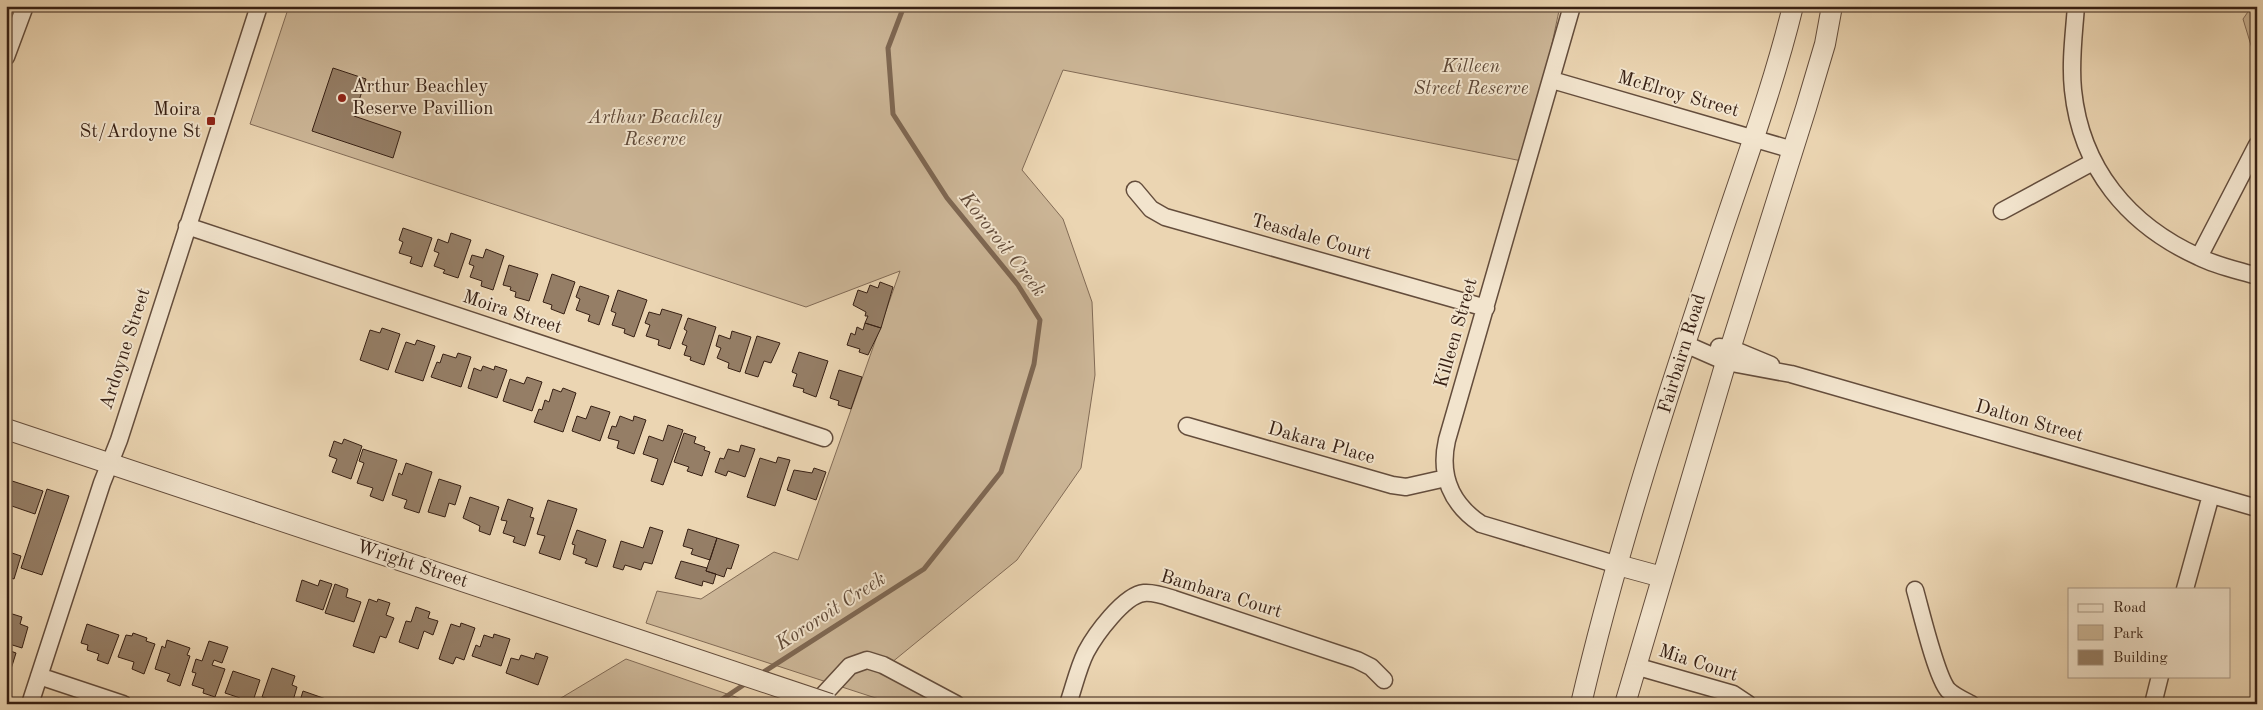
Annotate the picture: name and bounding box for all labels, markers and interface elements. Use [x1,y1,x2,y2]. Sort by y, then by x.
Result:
park label: Killeen Street Reserve [1413,58,1529,99]
street label: McElroy Street [1615,69,1741,121]
place label: Arthur Beachley Reserve Pavillion [352,78,493,119]
marker: Arthur Beachley Reserve Pavillion [336,92,348,104]
place label: Moira St/Ardoyne St [80,101,202,142]
park label: Arthur Beachley Reserve [587,109,722,150]
marker: Moira St/Ardoyne St [205,115,217,127]
water label: Kororoit Creek [954,188,1049,301]
street label: Teasdale Court [1249,212,1373,264]
street label: Killeen Street [1432,276,1482,390]
street label: Ardoyne Street [97,286,155,412]
street label: Moira Street [460,288,564,338]
street label: Fairbairn Road [1656,292,1710,416]
street label: Dalton Street [1973,398,2085,446]
street label: Dakara Place [1265,420,1377,468]
street label: Wright Street [354,538,470,592]
street label: Bambara Court [1158,568,1284,622]
water label: Kororoit Creek [771,569,890,655]
legend [2068,588,2230,678]
text: Road [2113,601,2147,616]
text: Park [2113,627,2144,642]
street label: Mia Court [1656,642,1740,686]
text: Building [2113,651,2168,666]

